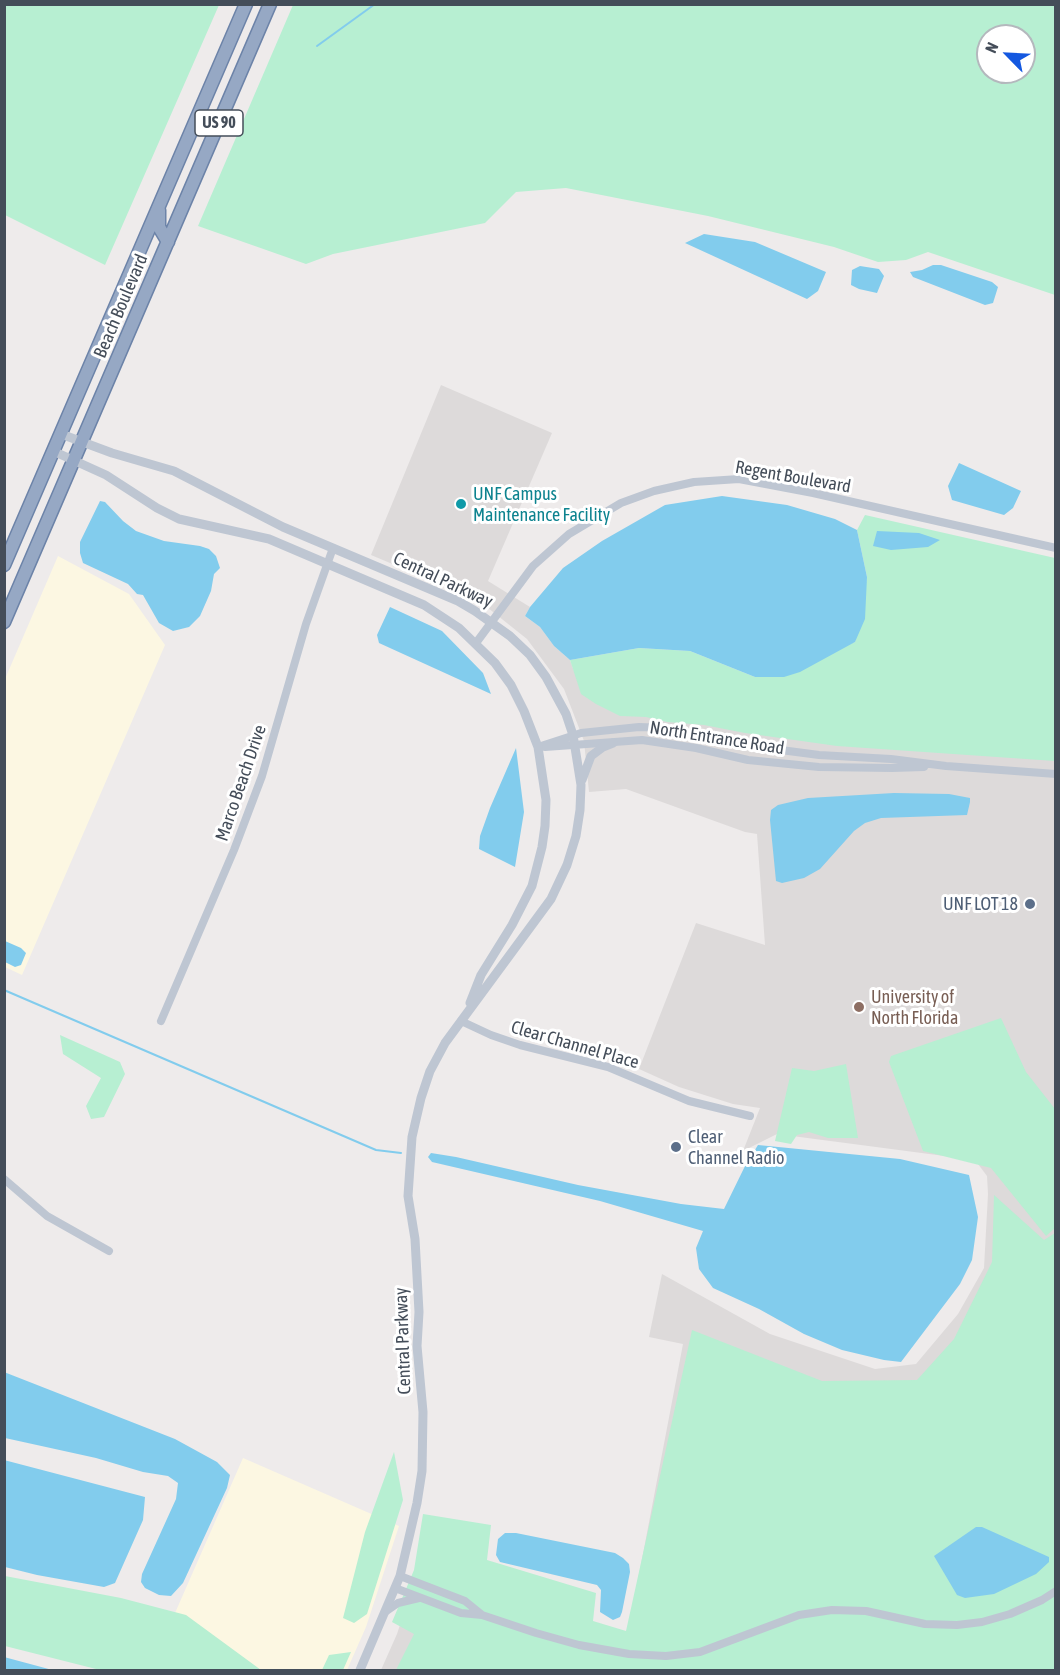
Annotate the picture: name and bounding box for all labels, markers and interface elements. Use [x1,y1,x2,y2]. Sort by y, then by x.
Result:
north arrow [976,24,1036,84]
text: N [981,40,1002,55]
road number: US 90 [195,110,243,136]
street label: Beach Boulevard [89,251,153,361]
street label: Regent Boulevard [734,456,852,498]
place label: UNF Campus Maintenance Facility [473,483,610,526]
marker: UNF Campus Maintenance Facility [454,497,468,511]
street label: Central Parkway [390,548,496,612]
street label: North Entrance Road [648,717,786,759]
street label: Marco Beach Drive [211,722,271,844]
place label: UNF LOT 18 [943,893,1018,915]
marker: UNF LOT 18 [1023,897,1037,911]
place label: University of North Florida [871,986,958,1028]
marker: University of North Florida [852,1000,866,1014]
street label: Clear Channel Place [509,1016,641,1074]
place label: Clear Channel Radio [688,1126,785,1168]
marker: Clear Channel Radio [669,1140,683,1154]
street label: Central Parkway [390,1287,416,1395]

